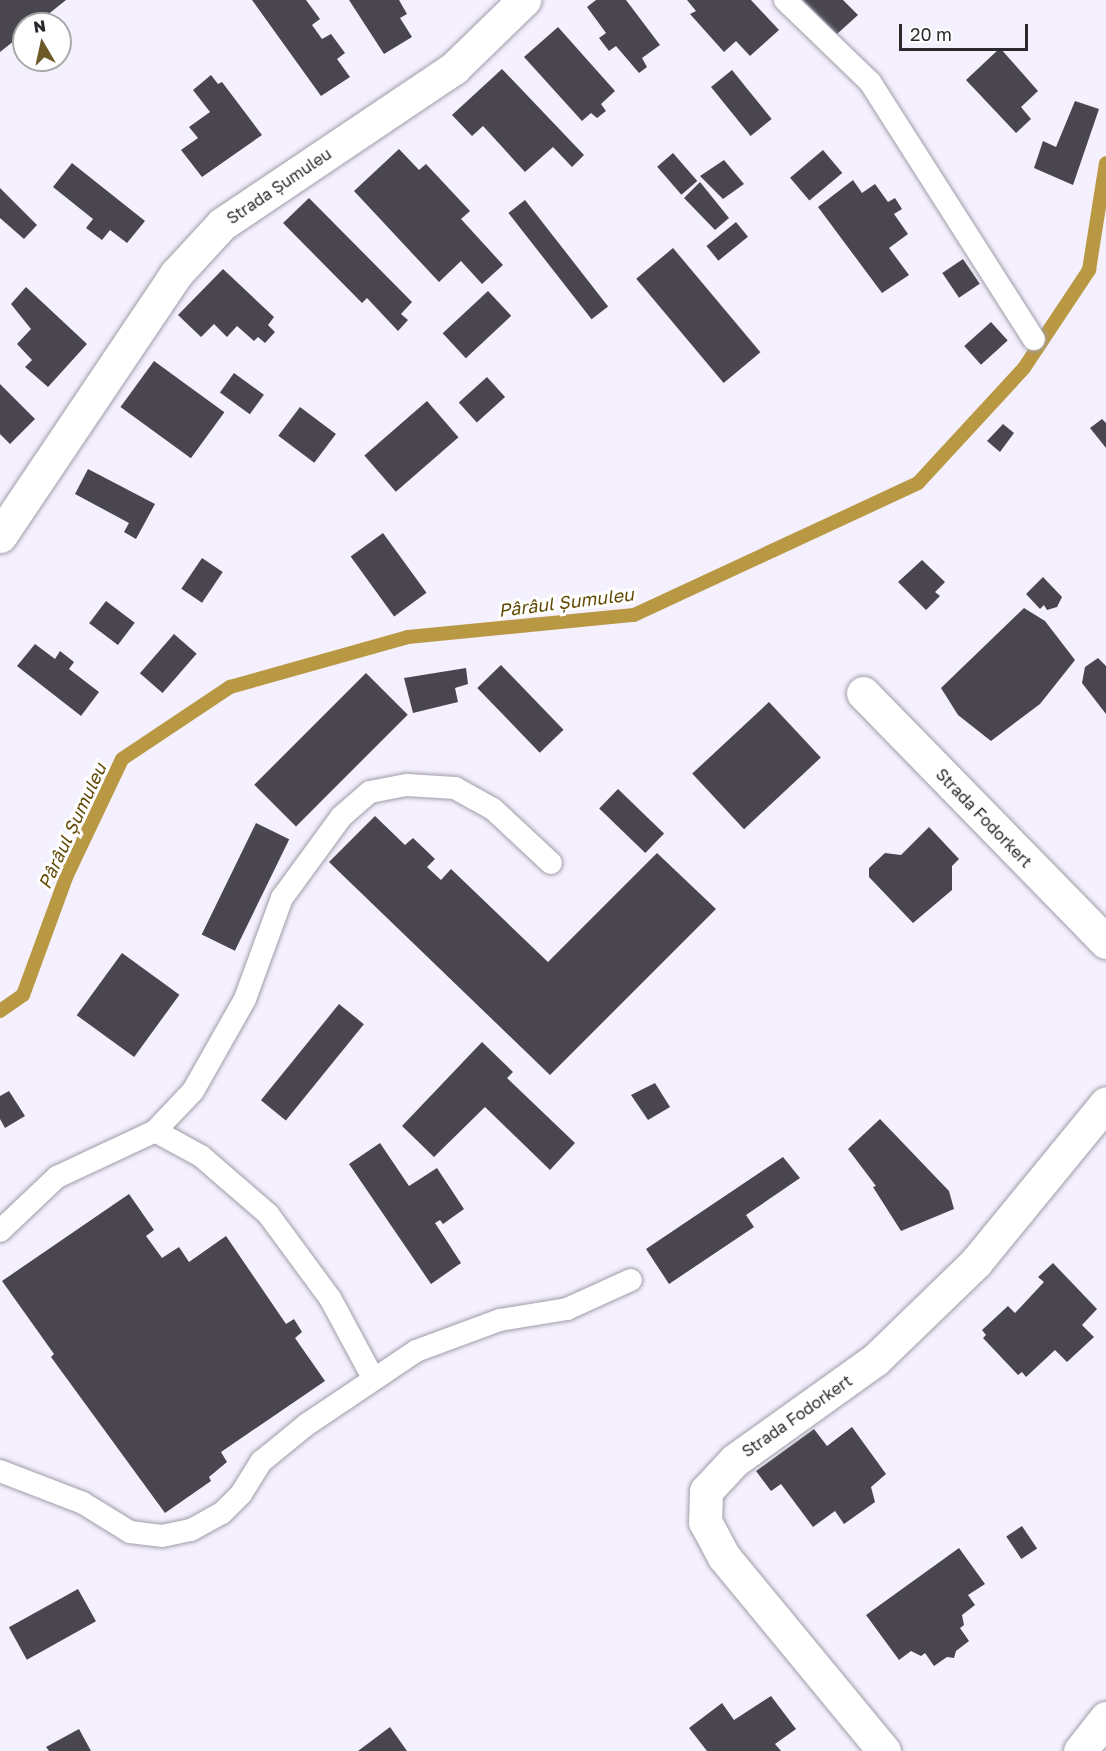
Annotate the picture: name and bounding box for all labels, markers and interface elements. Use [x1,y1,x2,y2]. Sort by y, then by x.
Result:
north arrow [12,12,72,72]
scale bar [902,12,1031,50]
text: N [32,15,47,37]
text: 20 m [910,23,952,45]
street label: Strada Șumuleu [223,144,335,228]
water label: Pârâul Șumuleu [497,583,635,621]
water label: Pârâul Șumuleu [33,760,111,892]
street label: Strada Fodorkert [932,765,1036,871]
street label: Strada Fodorkert [738,1371,856,1461]

